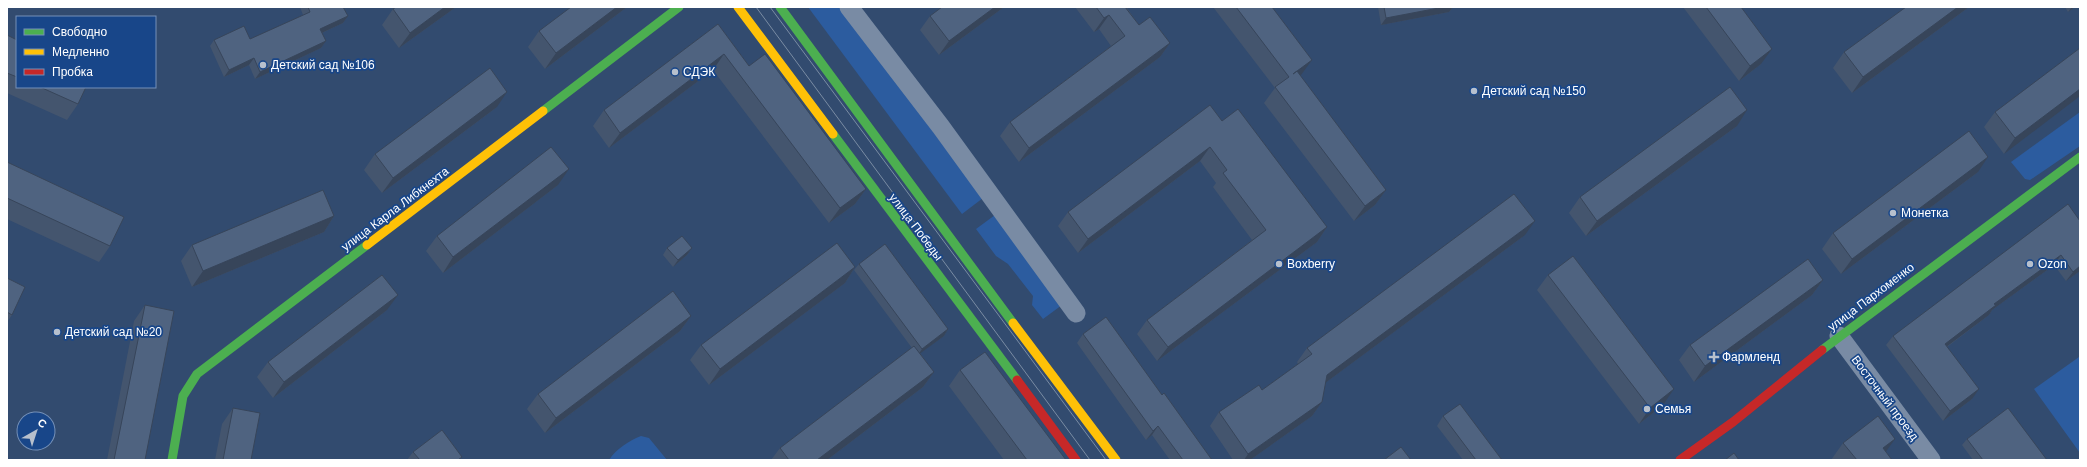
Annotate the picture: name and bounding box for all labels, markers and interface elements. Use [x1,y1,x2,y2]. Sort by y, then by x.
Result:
legend [16,16,156,88]
text: Свободно [52,25,107,39]
text: Медленно [52,45,109,59]
place label: Детский сад №106 [271,58,375,72]
marker: Детский сад №106 [258,60,268,70]
text: Пробка [52,65,93,79]
place label: СДЭК [683,65,715,79]
marker: СДЭК [670,67,680,77]
place label: Детский сад №150 [1482,84,1586,98]
marker: Детский сад №150 [1469,86,1479,96]
street label: улица Карла Либкнехта [339,164,452,254]
street label: улица Победы [886,191,946,263]
place label: Монетка [1901,206,1949,220]
marker: Монетка [1888,208,1898,218]
place label: Boxberry [1287,257,1335,271]
place label: Ozon [2038,257,2067,271]
marker: Boxberry [1274,259,1284,269]
marker: Ozon [2025,259,2035,269]
street label: улица Пархоменко [1825,260,1917,334]
place label: Детский сад №20 [65,325,162,339]
marker: Детский сад №20 [52,327,62,337]
place label: Фармленд [1722,350,1780,364]
marker: Фармленд [1709,352,1719,362]
street label: Восточный проезд [1849,353,1921,443]
place label: Семья [1655,402,1691,416]
marker: Семья [1642,404,1652,414]
north arrow [16,411,56,451]
text: С [35,416,49,430]

